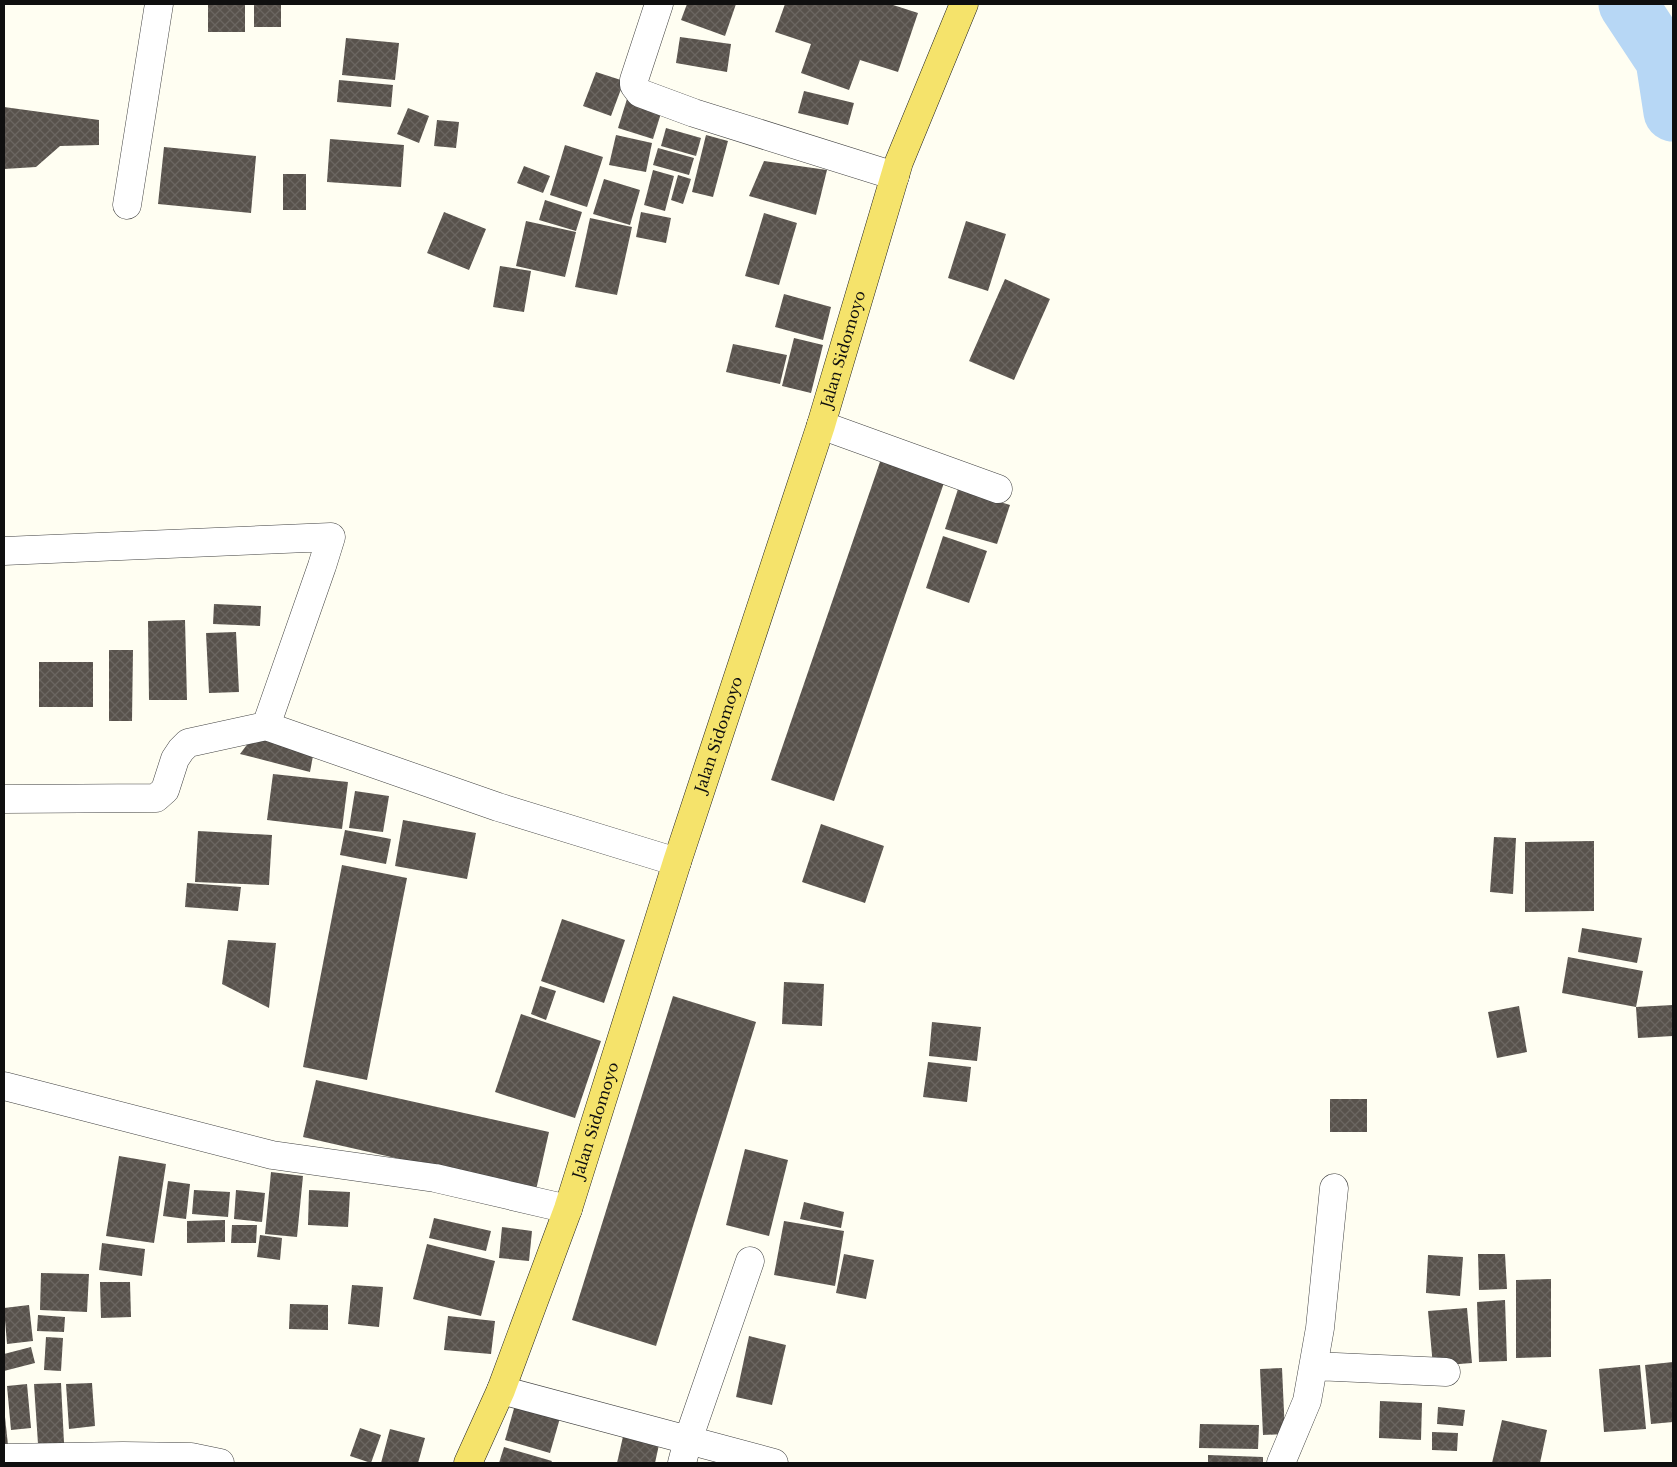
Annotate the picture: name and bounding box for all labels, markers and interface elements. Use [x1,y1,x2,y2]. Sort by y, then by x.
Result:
street label: Jalan Sidomoyo [816,288,869,412]
street label: Jalan Sidomoyo [690,674,747,797]
street label: Jalan Sidomoyo [568,1059,623,1183]

